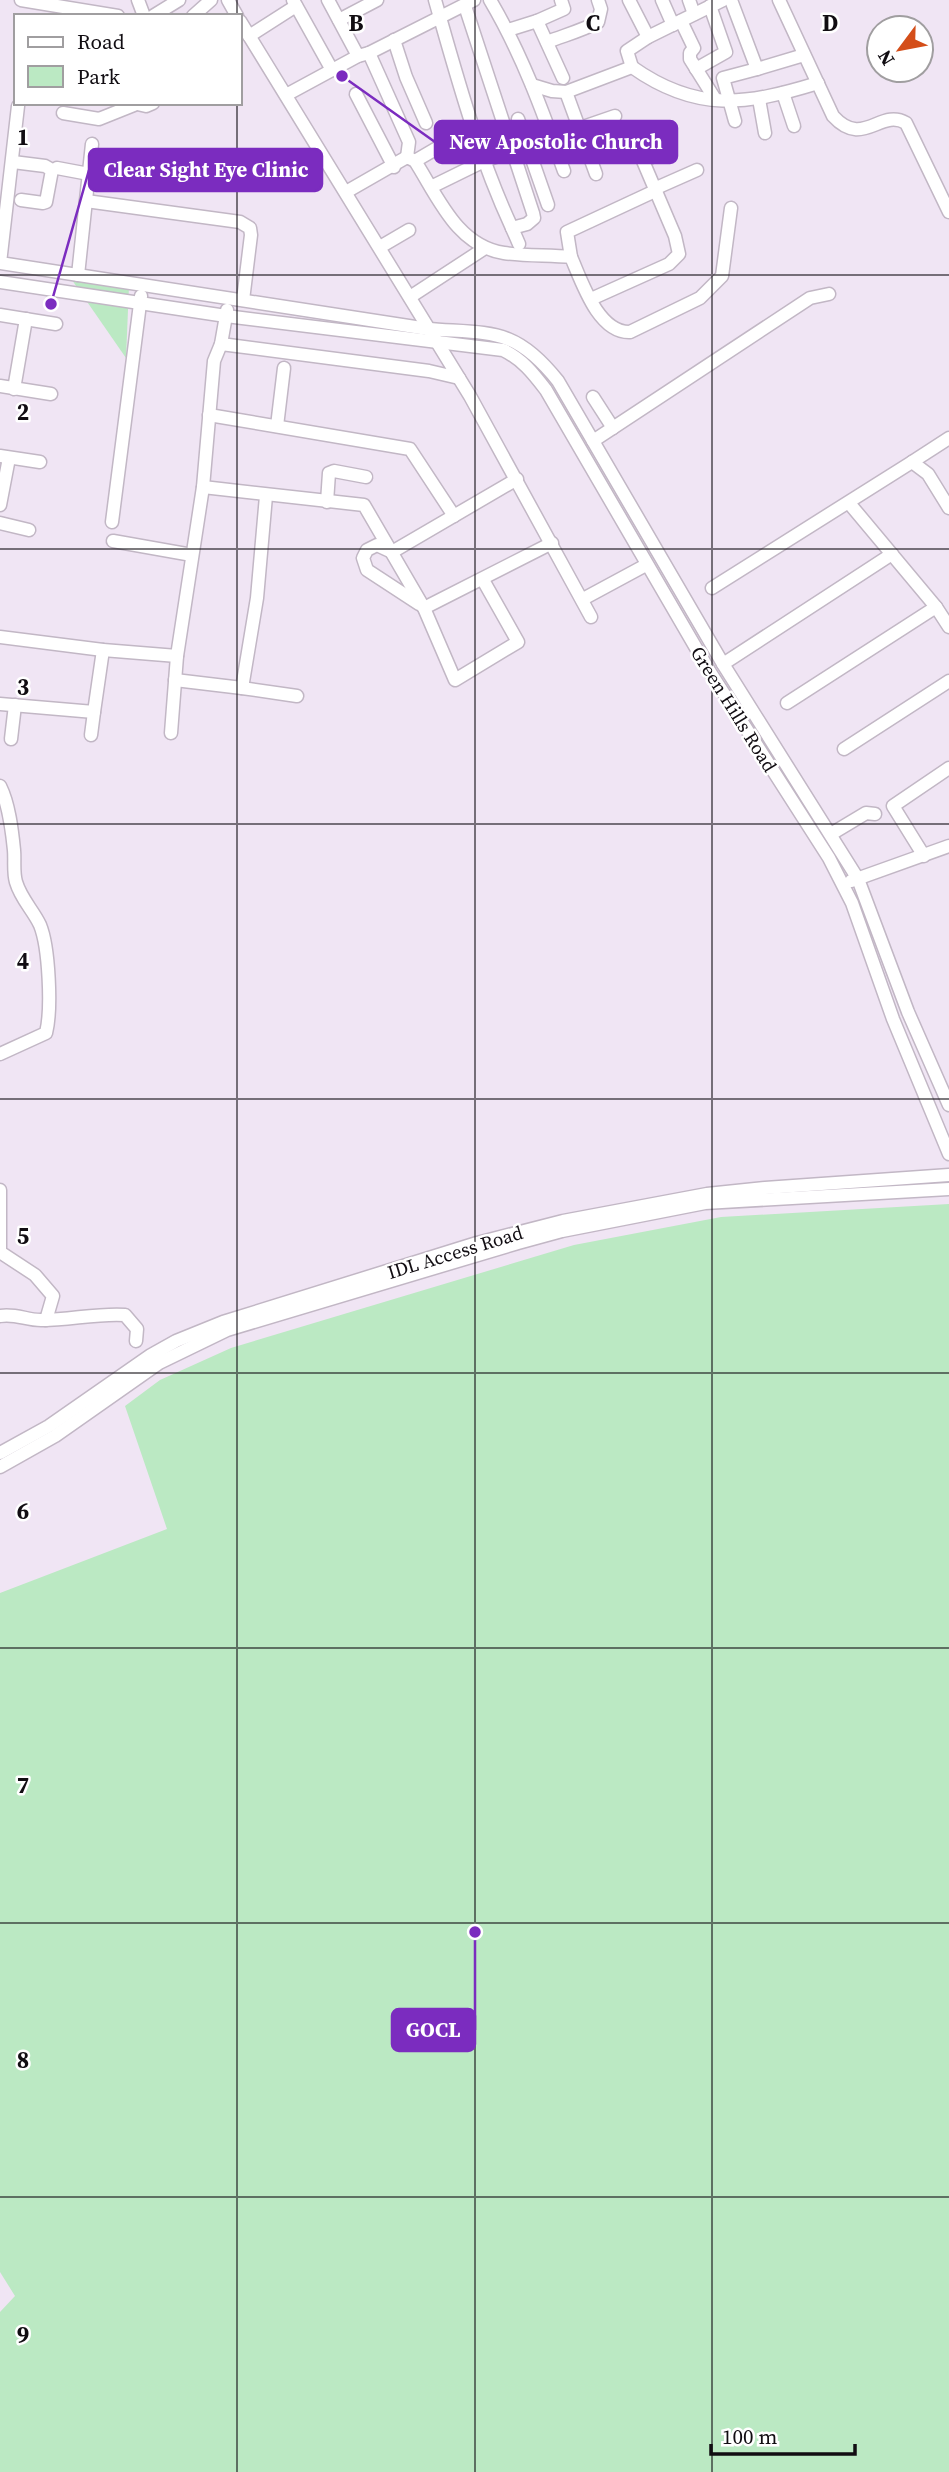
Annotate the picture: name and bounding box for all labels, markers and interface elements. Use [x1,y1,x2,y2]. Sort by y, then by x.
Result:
text: B [349,7,364,39]
text: C [586,7,600,39]
text: D [822,7,838,39]
legend [14,14,242,105]
north arrow [865,14,935,84]
text: Road [77,27,125,56]
text: N [871,45,900,71]
text: Park [77,62,121,91]
text: 1 [17,121,29,153]
callout: New Apostolic Church [435,121,677,163]
text: New Apostolic Church [449,127,663,156]
callout: Clear Sight Eye Clinic [89,149,322,191]
text: Clear Sight Eye Clinic [103,155,309,184]
text: 2 [17,396,29,428]
street label: Green Hills Road [685,641,783,777]
text: 3 [17,671,29,703]
text: 4 [17,945,29,977]
street label: IDL Access Road [384,1219,526,1285]
text: 5 [17,1220,29,1252]
text: 6 [17,1495,29,1527]
text: 7 [17,1769,29,1801]
callout: GOCL [392,2009,475,2051]
text: GOCL [406,2015,460,2044]
text: 8 [17,2044,29,2076]
text: 9 [17,2319,29,2351]
scale bar [711,2412,855,2456]
text: 100 m [722,2422,777,2451]

